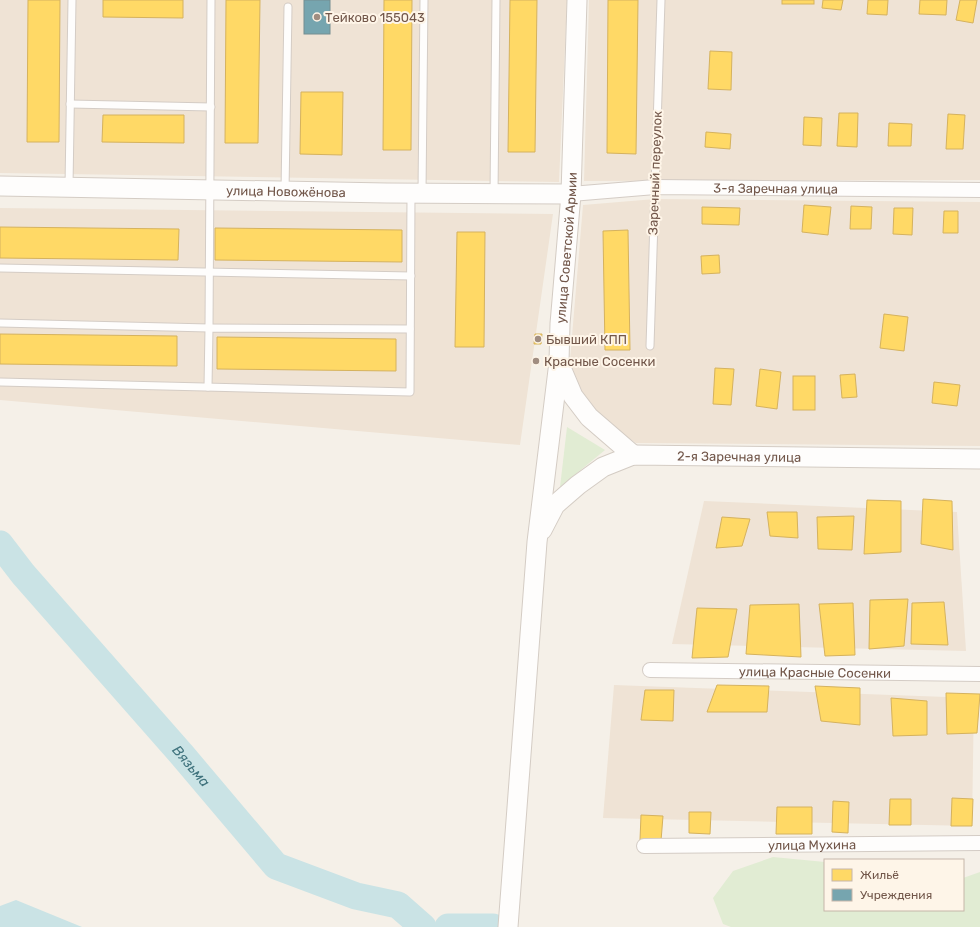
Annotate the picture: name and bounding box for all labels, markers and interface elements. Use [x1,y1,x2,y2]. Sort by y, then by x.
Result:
place label: Тейково 155043 [325,10,425,25]
marker: Тейково 155043 [312,12,322,22]
street label: Заречный переулок [645,111,665,235]
street label: улица Советской Армии [553,172,579,324]
street label: 3-я Заречная улица [713,180,838,196]
street label: улица Новожёнова [226,183,346,200]
place label: Бывший КПП [546,332,627,347]
marker: Бывший КПП [533,334,543,344]
place label: Красные Сосенки [544,354,655,369]
marker: Красные Сосенки [531,356,541,366]
street label: 2-я Заречная улица [677,448,801,464]
street label: улица Красные Сосенки [739,664,891,680]
water label: Вязьма [169,742,214,790]
street label: улица Мухина [768,837,856,852]
legend [824,859,964,911]
text: Жильё [860,868,899,882]
text: Учреждения [860,888,932,902]

